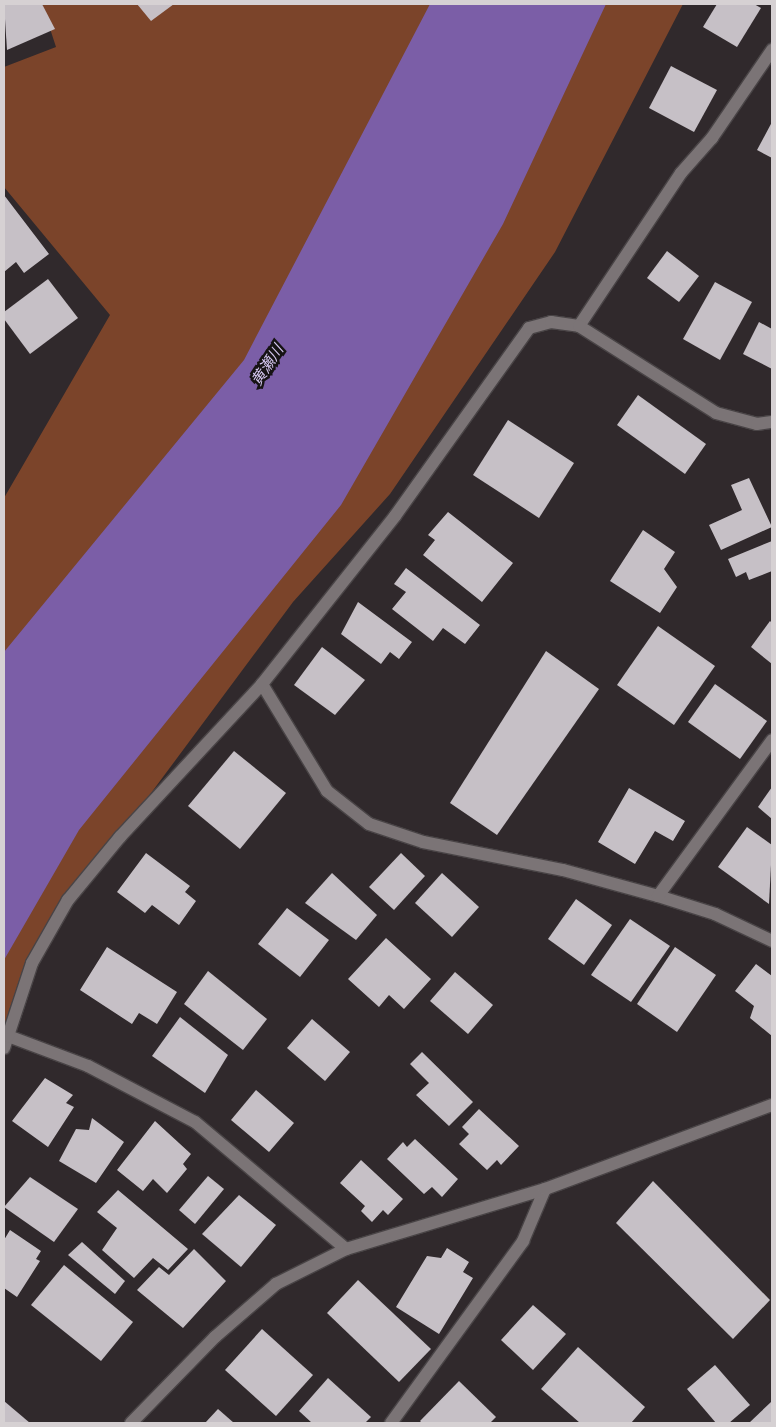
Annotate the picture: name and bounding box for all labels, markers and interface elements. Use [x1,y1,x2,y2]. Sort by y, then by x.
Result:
water label: 黄瀬川 [247,341,287,389]

